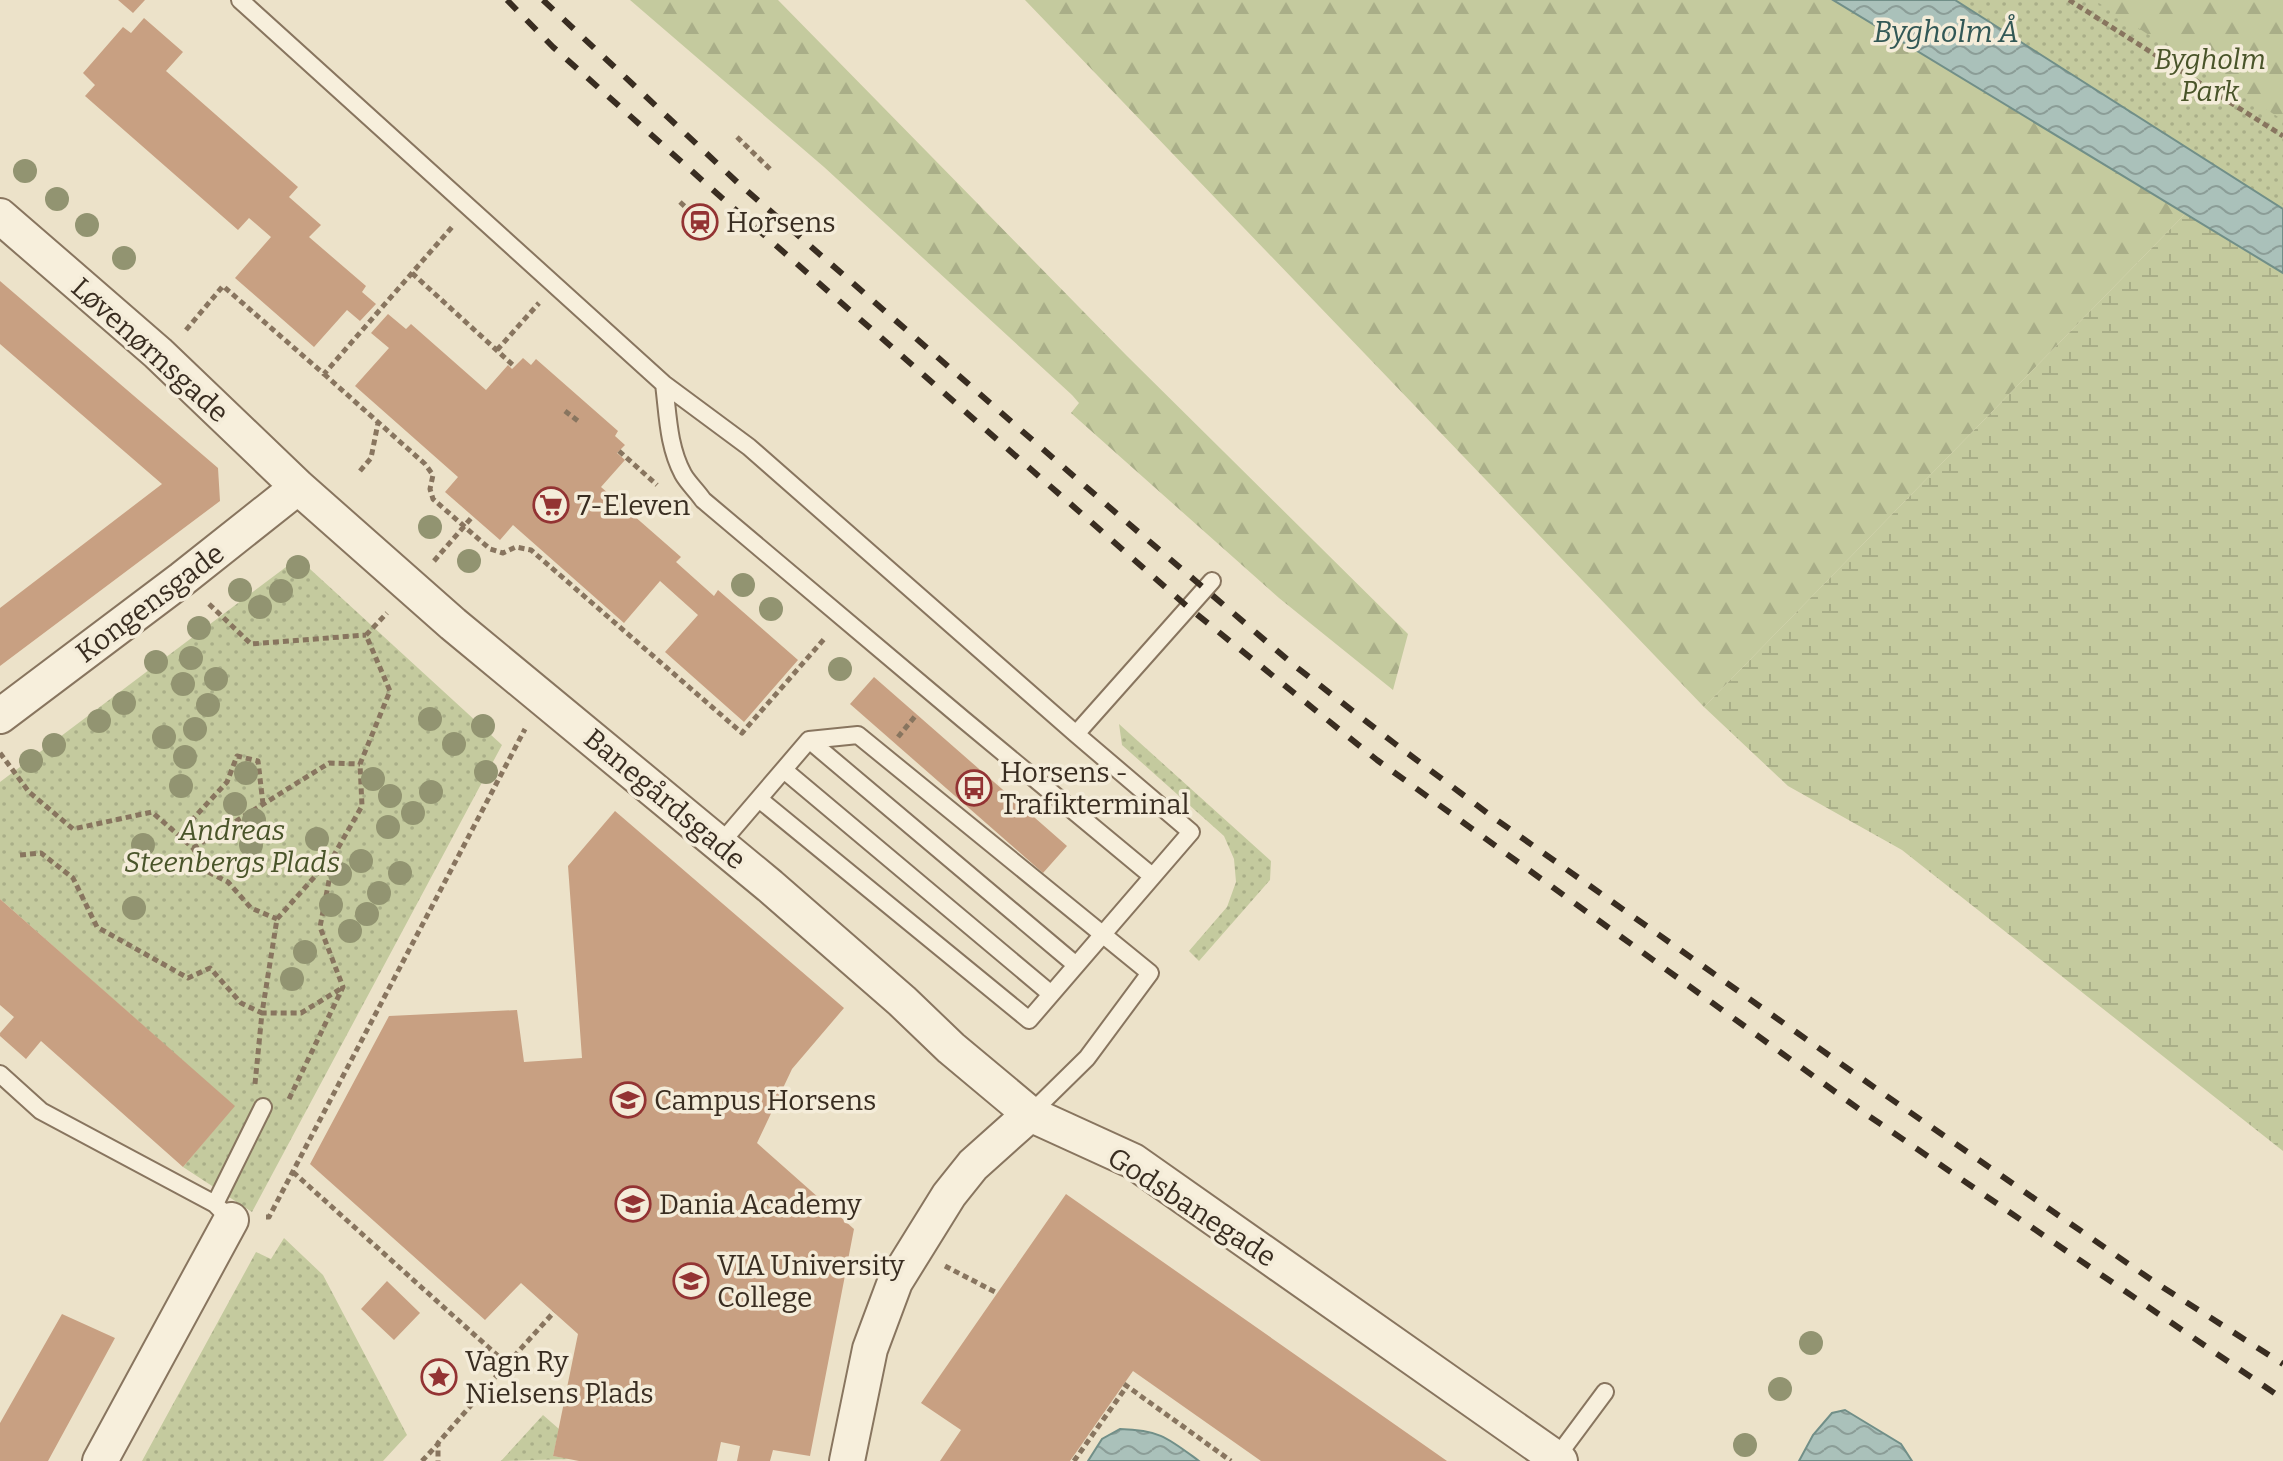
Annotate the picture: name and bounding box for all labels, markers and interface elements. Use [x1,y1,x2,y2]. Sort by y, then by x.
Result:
water label: Bygholm Å [1873,13,2019,50]
park label: Bygholm Park [2154,43,2266,108]
station icon: Horsens [681,203,719,241]
place label: Horsens [726,206,836,239]
street label: Løvenørnsgade [65,271,235,429]
supermarket icon: 7-Eleven [532,486,570,524]
place label: 7-Eleven [577,489,691,522]
street label: Kongensgade [69,537,231,669]
street label: Banegårdsgade [578,722,752,876]
place label: Horsens - Trafikterminal [1000,756,1190,821]
bus stop icon: Horsens - Trafikterminal [955,769,993,807]
park label: Andreas Steenbergs Plads [124,814,340,879]
school or university icon: Campus Horsens [609,1081,647,1119]
place label: Campus Horsens [654,1084,876,1117]
street label: Godsbanegade [1102,1140,1282,1274]
school or university icon: Dania Academy [614,1185,652,1223]
place label: Dania Academy [659,1188,862,1221]
place label: VIA University College [717,1249,905,1314]
school or university icon: VIA University College [672,1262,710,1300]
place label: Vagn Ry Nielsens Plads [465,1345,654,1410]
place icon: Vagn Ry Nielsens Plads [420,1358,458,1396]

